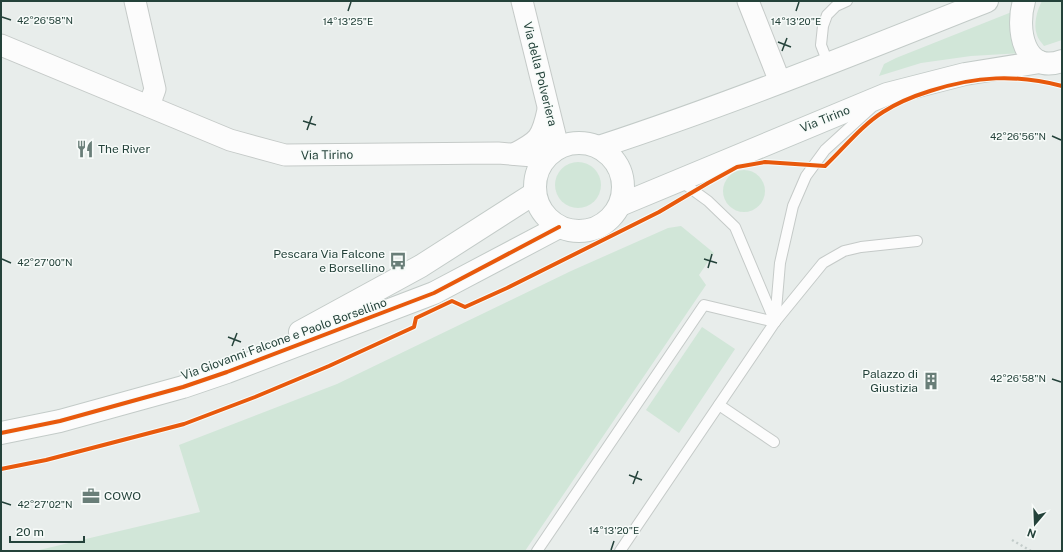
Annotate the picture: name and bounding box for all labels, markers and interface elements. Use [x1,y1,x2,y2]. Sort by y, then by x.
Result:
text: 42°26'58"N [17,14,73,26]
text: 14°13'25"E [323,15,373,27]
text: 14°13'20"E [771,15,821,27]
street label: Via della Polveriera [520,20,560,128]
street label: Via Tirino [798,103,852,135]
text: 42°26'56"N [990,130,1046,142]
restaurant icon: The River [75,139,95,159]
place label: The River [98,142,150,156]
street label: Via Tirino [301,148,353,162]
place label: Pescara Via Falcone e Borsellino [273,247,385,275]
bus stop icon: Pescara Via Falcone e Borsellino [388,251,408,271]
text: 42°27'00"N [17,256,73,268]
street label: Via Giovanni Falcone e Paolo Borsellino [179,295,389,383]
place label: Palazzo di Giustizia [862,367,918,395]
building icon: Palazzo di Giustizia [921,371,941,391]
text: 42°26'58"N [990,372,1046,384]
office icon: COWO [81,486,101,506]
place label: COWO [104,489,141,503]
text: 42°27'02"N [17,498,73,510]
north arrow [1015,504,1055,544]
scale bar [10,518,84,544]
text: 14°13'20"E [589,524,639,536]
text: 20 m [16,525,44,539]
text: N [1026,526,1038,541]

